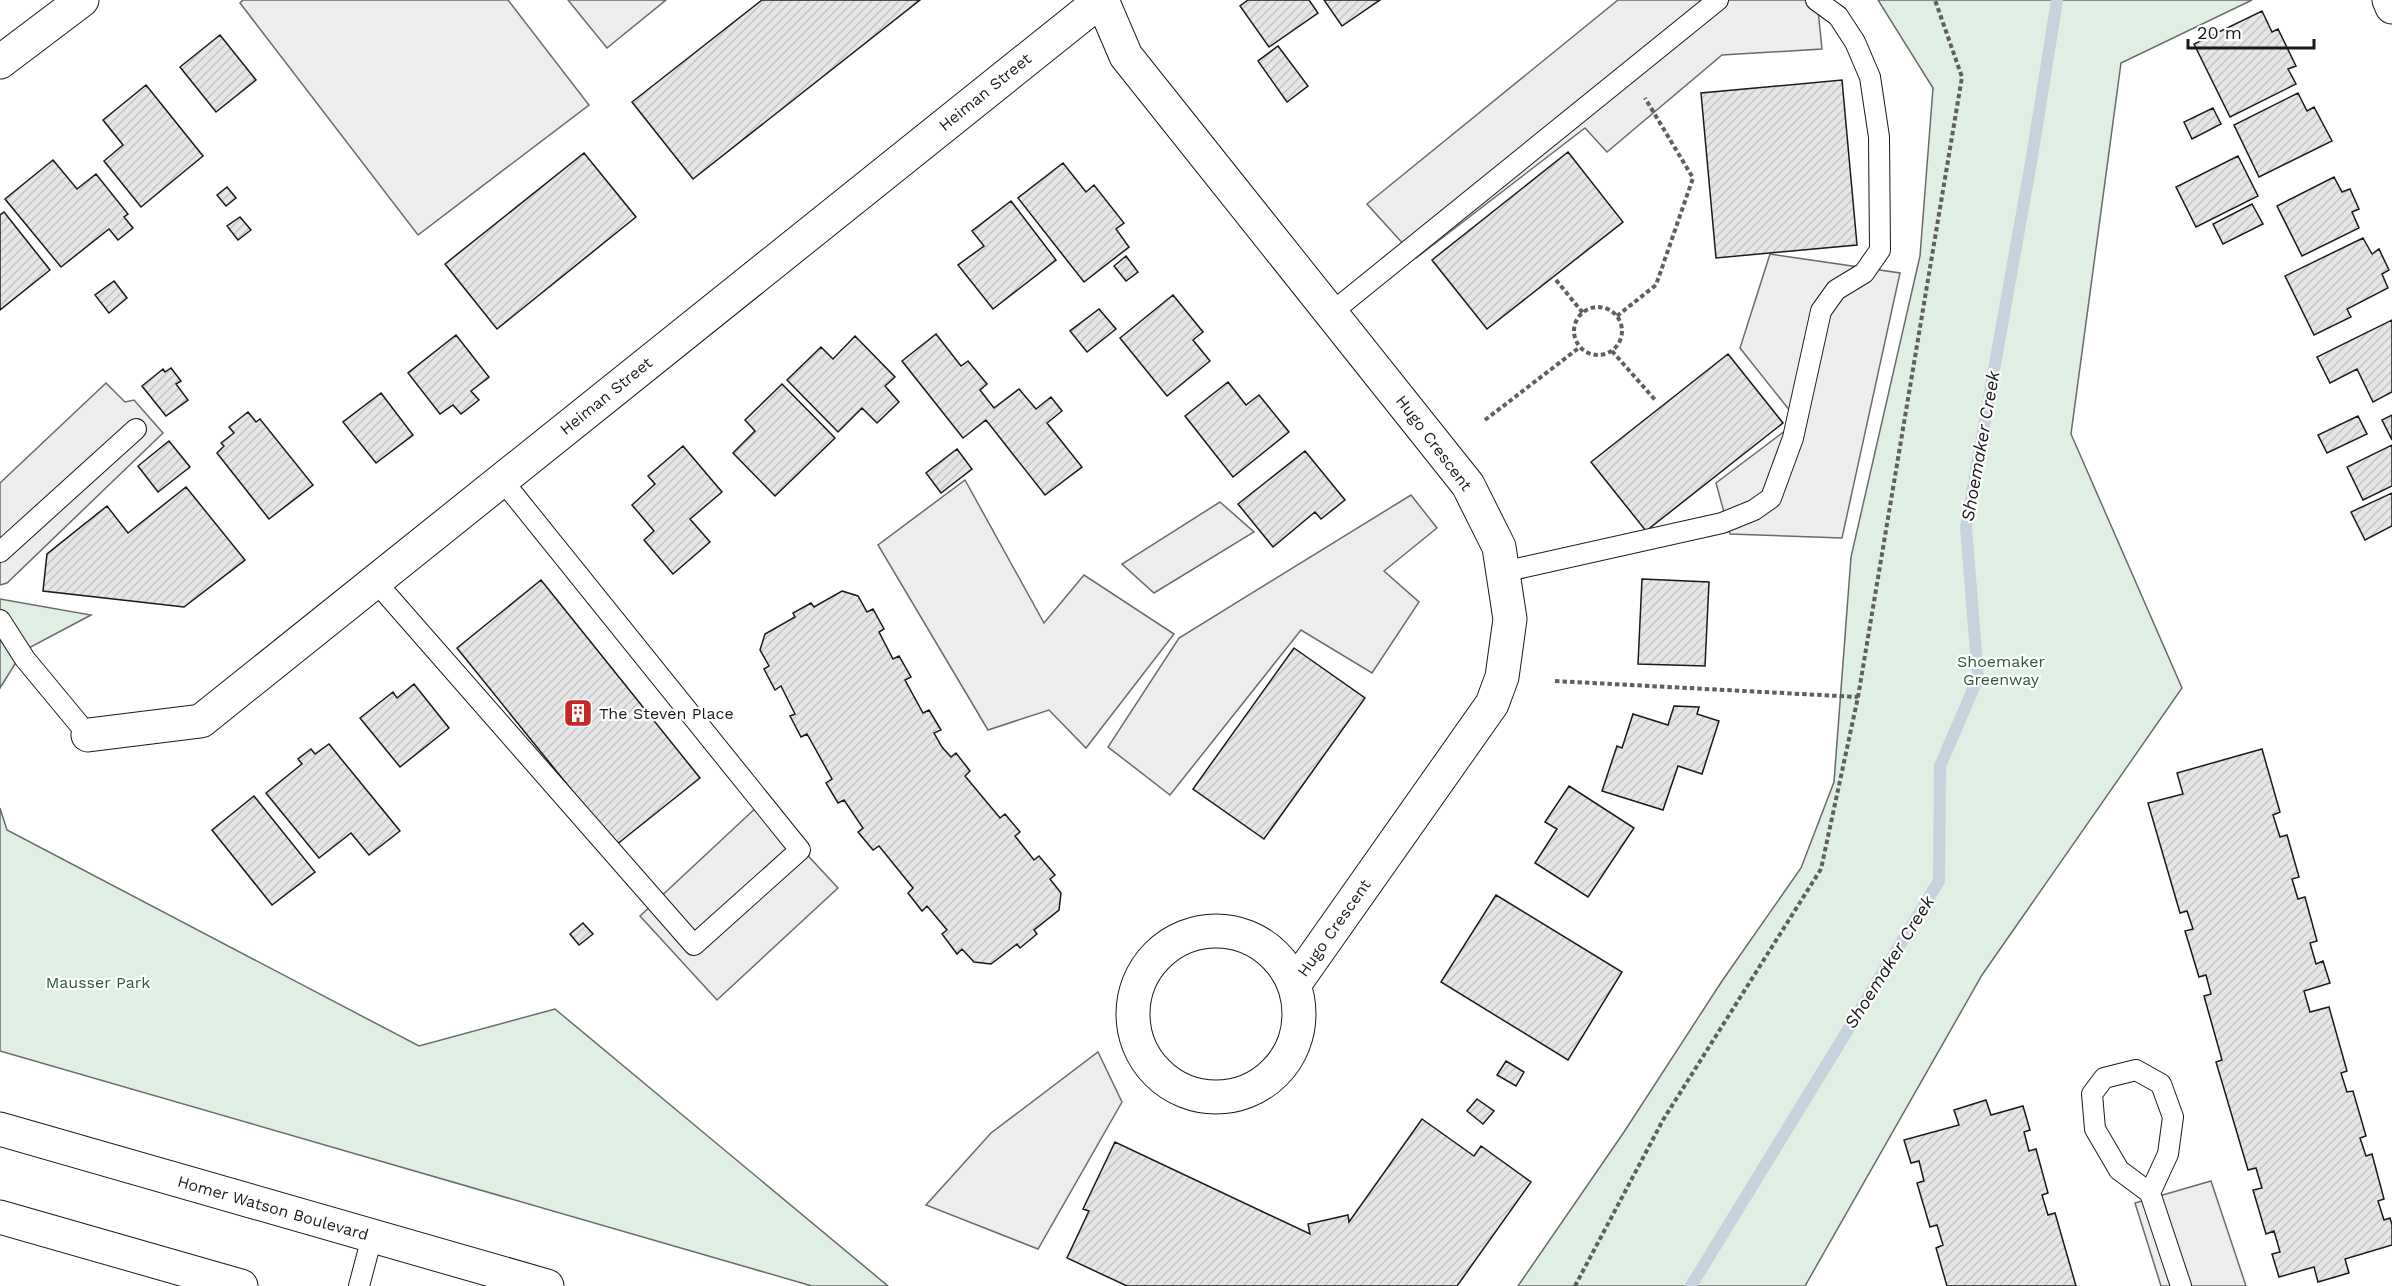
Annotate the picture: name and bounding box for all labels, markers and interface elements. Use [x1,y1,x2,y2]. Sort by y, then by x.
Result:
scale bar [2188,12,2314,50]
text: 20 m [2197,22,2242,43]
street label: Heiman Street [935,49,1035,135]
street label: Heiman Street [556,353,656,439]
water label: Shoemaker Creek [1956,368,2004,523]
street label: Hugo Crescent [1392,391,1476,495]
park label: Shoemaker Greenway [1957,652,2045,689]
building icon: The Steven Place [562,697,594,729]
place label: The Steven Place [599,704,734,723]
street label: Hugo Crescent [1293,875,1375,980]
water label: Shoemaker Creek [1840,891,1939,1032]
park label: Mausser Park [46,973,150,992]
street label: Homer Watson Boulevard [175,1172,371,1244]

